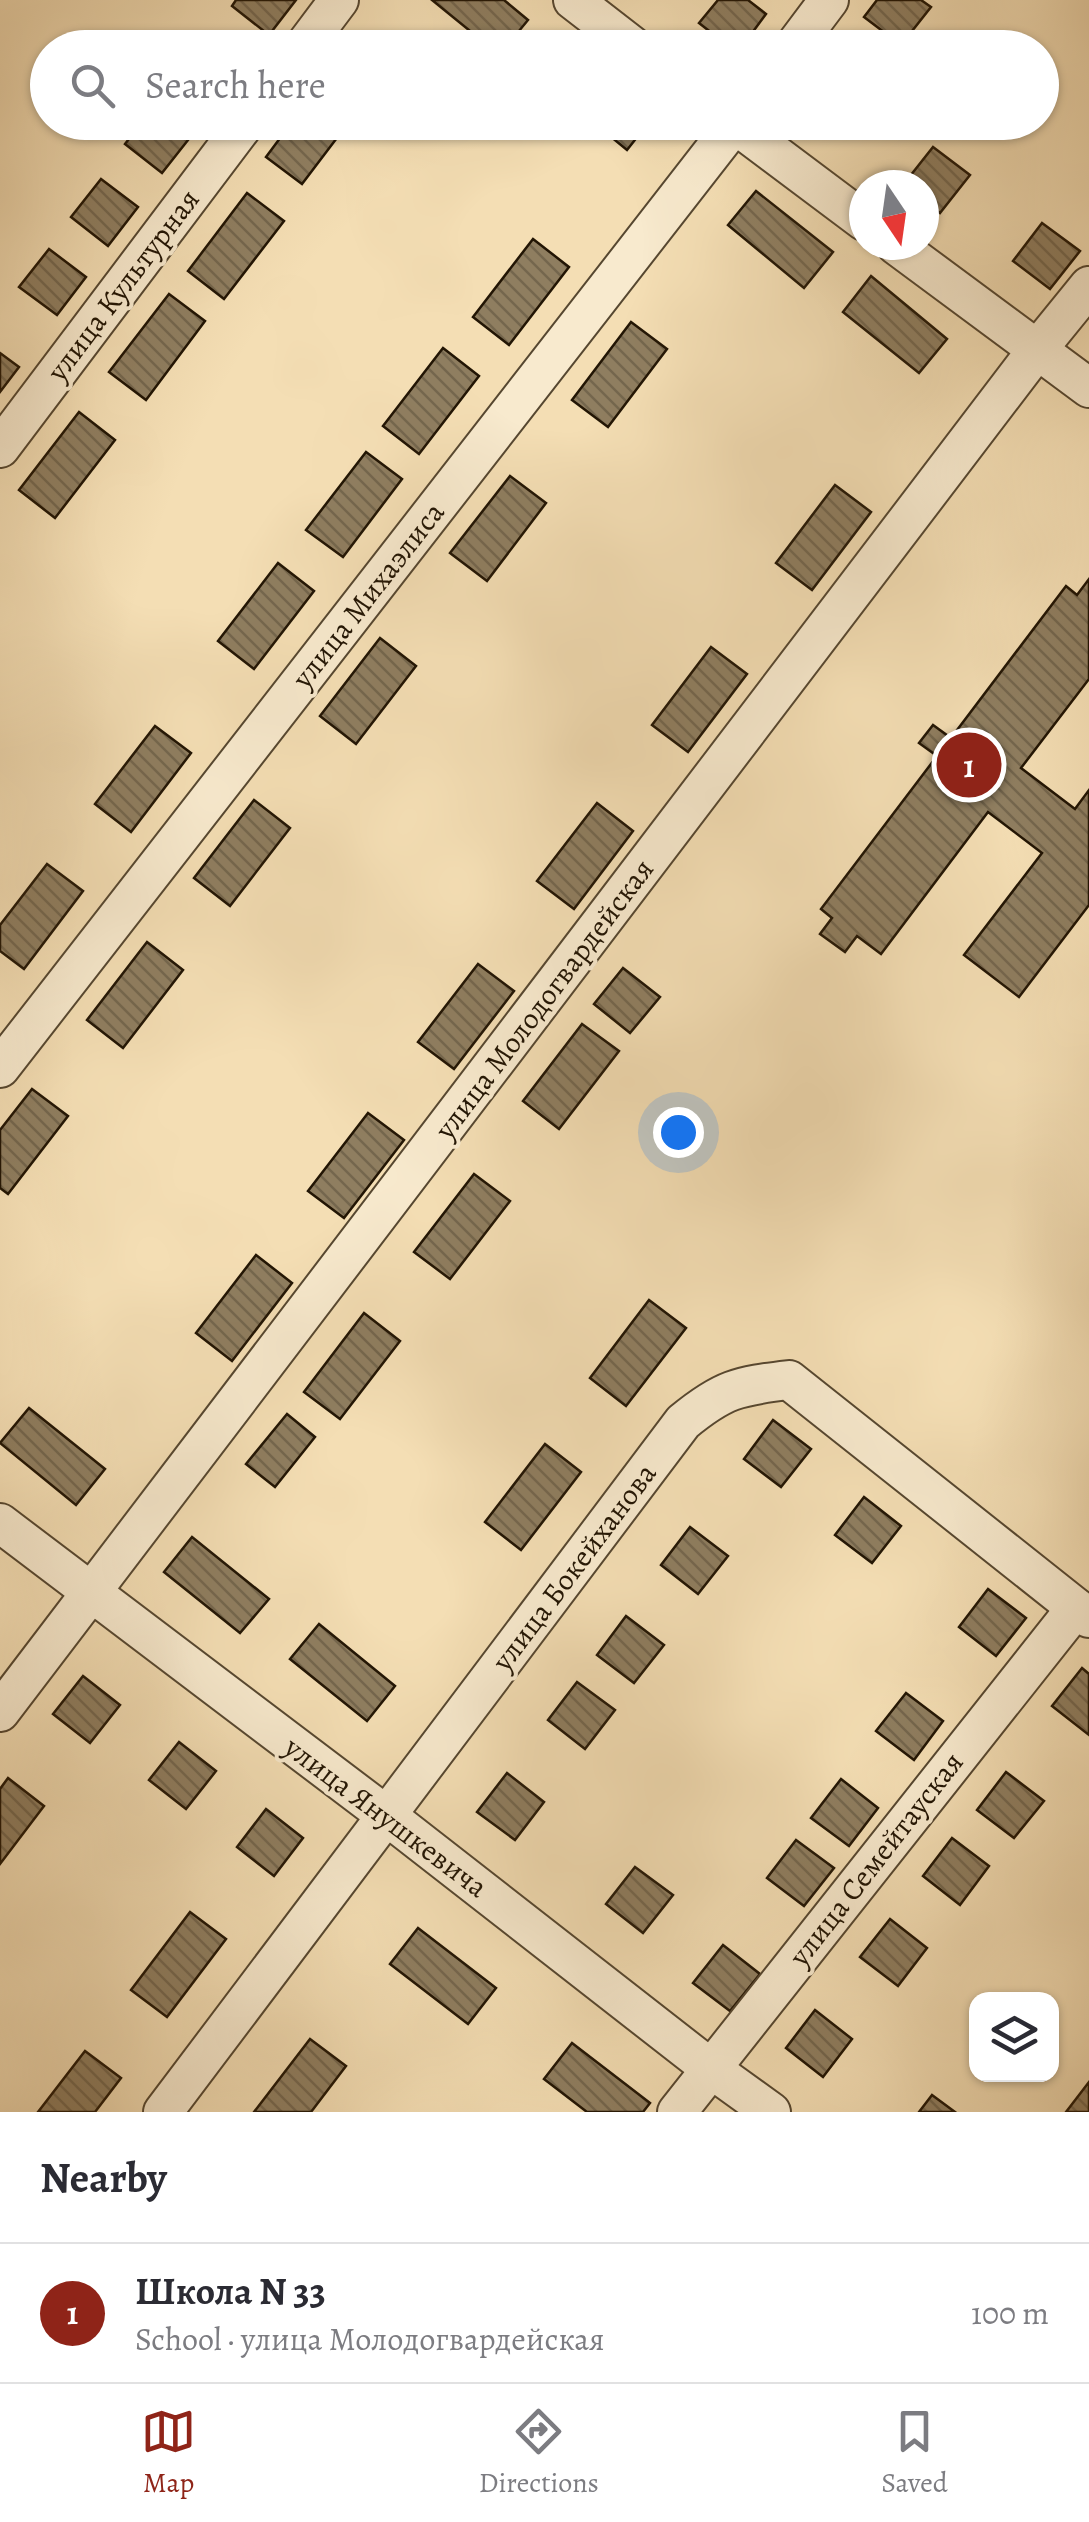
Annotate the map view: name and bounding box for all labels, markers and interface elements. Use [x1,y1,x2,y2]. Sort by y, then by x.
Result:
search box [30,30,1059,140]
icon: search [65,58,120,113]
text: Search here [145,59,326,111]
north arrow [849,170,939,260]
street label: улица Культурная [37,181,208,390]
street label: улица Михаэлиса [282,494,453,697]
pin: 1 [936,728,1002,802]
street label: улица Молодогвардейская [425,851,663,1148]
your location [653,1107,704,1158]
street label: улица Бокейханова [482,1455,665,1680]
street label: улица Янушкевича [275,1727,496,1907]
street label: улица Семейтауская [779,1744,972,1975]
map controls [969,1992,1059,2082]
button: layers [969,1992,1059,2082]
text: Nearby [40,2149,167,2206]
text: Школа N 33 [135,2265,326,2317]
text: 1 [67,2291,78,2335]
text: 100 m [971,2291,1049,2335]
text: School · улица Молодогвардейская [135,2317,605,2361]
tab: Map [141,2404,196,2502]
tab: Directions [479,2404,599,2502]
tab: Saved [881,2404,948,2502]

